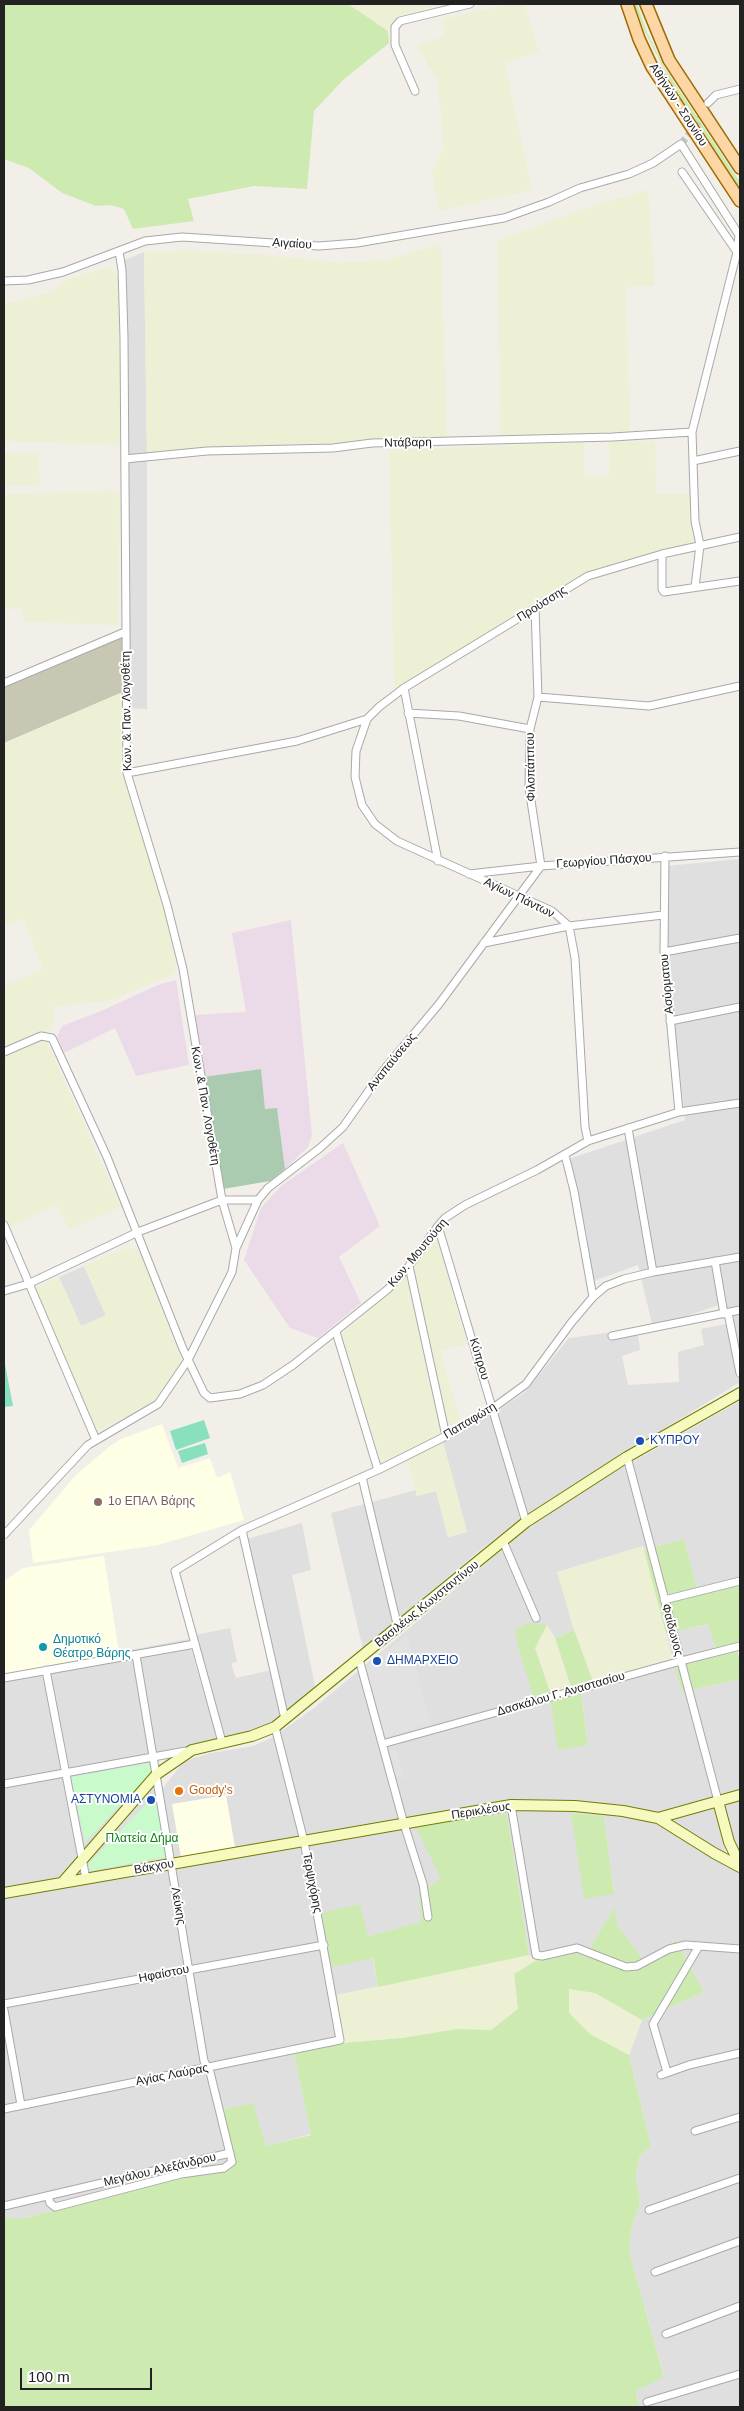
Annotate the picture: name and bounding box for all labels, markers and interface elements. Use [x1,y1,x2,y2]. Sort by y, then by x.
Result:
street label: Αθήνών - Σουνίου [646,61,710,149]
street label: Αιγαίου [272,235,312,253]
street label: Ντάβαρη [384,435,432,451]
street label: Προύσσης [514,583,570,625]
street label: Κων. & Παν. Λογοθέτη [119,651,135,771]
street label: Φιλοπάππου [523,732,539,802]
street label: Γεωργίου Πάσχου [556,850,652,872]
street label: Αγίων Πάντων [481,875,557,921]
street label: Ασύρματου [657,953,677,1015]
street label: Αναπαύσεως [364,1030,420,1094]
street label: Κων. & Παν. Λογοθέτη [187,1046,223,1166]
street label: Κων. Μουτούση [385,1216,451,1290]
street label: Κύπρου [466,1336,492,1382]
street label: Παπαφώτη [441,1400,499,1442]
place label: ΚΥΠΡΟΥ [650,1434,700,1448]
marker: ΚΥΠΡΟΥ [634,1435,646,1447]
place label: 1ο ΕΠΑΛ Βάρης [108,1495,195,1509]
marker: 1ο ΕΠΑΛ Βάρης [92,1496,104,1508]
street label: Βασιλέως Κωνσταντίνου [372,1558,482,1650]
street label: Φαίδωνος [658,1602,686,1658]
place label: Δημοτικό Θέατρο Βάρης [53,1633,130,1661]
marker: Δημοτικό Θέατρο Βάρης [37,1641,49,1653]
place label: ΔΗΜΑΡΧΕΙΟ [387,1654,458,1668]
marker: ΔΗΜΑΡΧΕΙΟ [371,1655,383,1667]
street label: Δασκάλου Γ. Αναστασίου [495,1669,627,1719]
place label: Goody's [189,1784,233,1798]
marker: Goody's [173,1785,185,1797]
place label: ΑΣΤΥΝΟΜΙΑ [71,1793,141,1807]
marker: ΑΣΤΥΝΟΜΙΑ [145,1794,157,1806]
street label: Περικλέους [450,1799,512,1823]
park label: Πλατεία Δήμα [106,1832,178,1846]
street label: Τερψιχόρης [299,1852,325,1914]
street label: Βάκχου [133,1856,175,1878]
street label: Λεύκης [168,1886,188,1926]
street label: Ηφαίστου [137,1962,191,1986]
street label: Αγίας Λαύρας [135,2061,209,2089]
street label: Μεγάλου Αλεξάνδρου [102,2150,218,2190]
scale bar [22,2358,155,2390]
text: 100 m [28,2368,70,2385]

